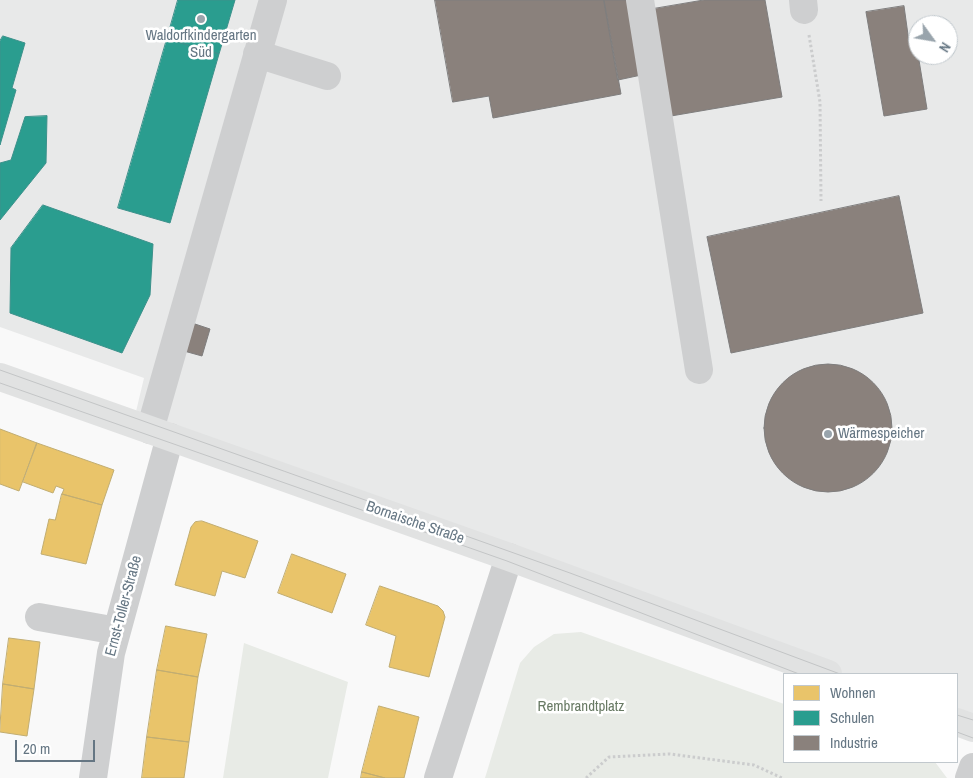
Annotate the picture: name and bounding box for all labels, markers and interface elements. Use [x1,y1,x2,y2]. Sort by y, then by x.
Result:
marker: Waldorfkindergarten Süd [195,13,207,25]
north arrow [908,15,958,65]
place label: Waldorfkindergarten Süd [146,27,256,62]
text: N [935,39,955,56]
place label: Wärmespeicher [838,425,924,443]
marker: Wärmespeicher [822,428,834,440]
street label: Bornaische Straße [364,498,466,548]
street label: Ernst-Toller-Straße [102,554,146,658]
legend [783,673,958,763]
text: Wohnen [830,682,876,703]
park label: Rembrandtplatz [538,698,624,716]
text: Schulen [830,707,874,728]
scale bar [18,730,98,762]
text: Industrie [830,732,878,753]
text: 20 m [23,738,50,759]

